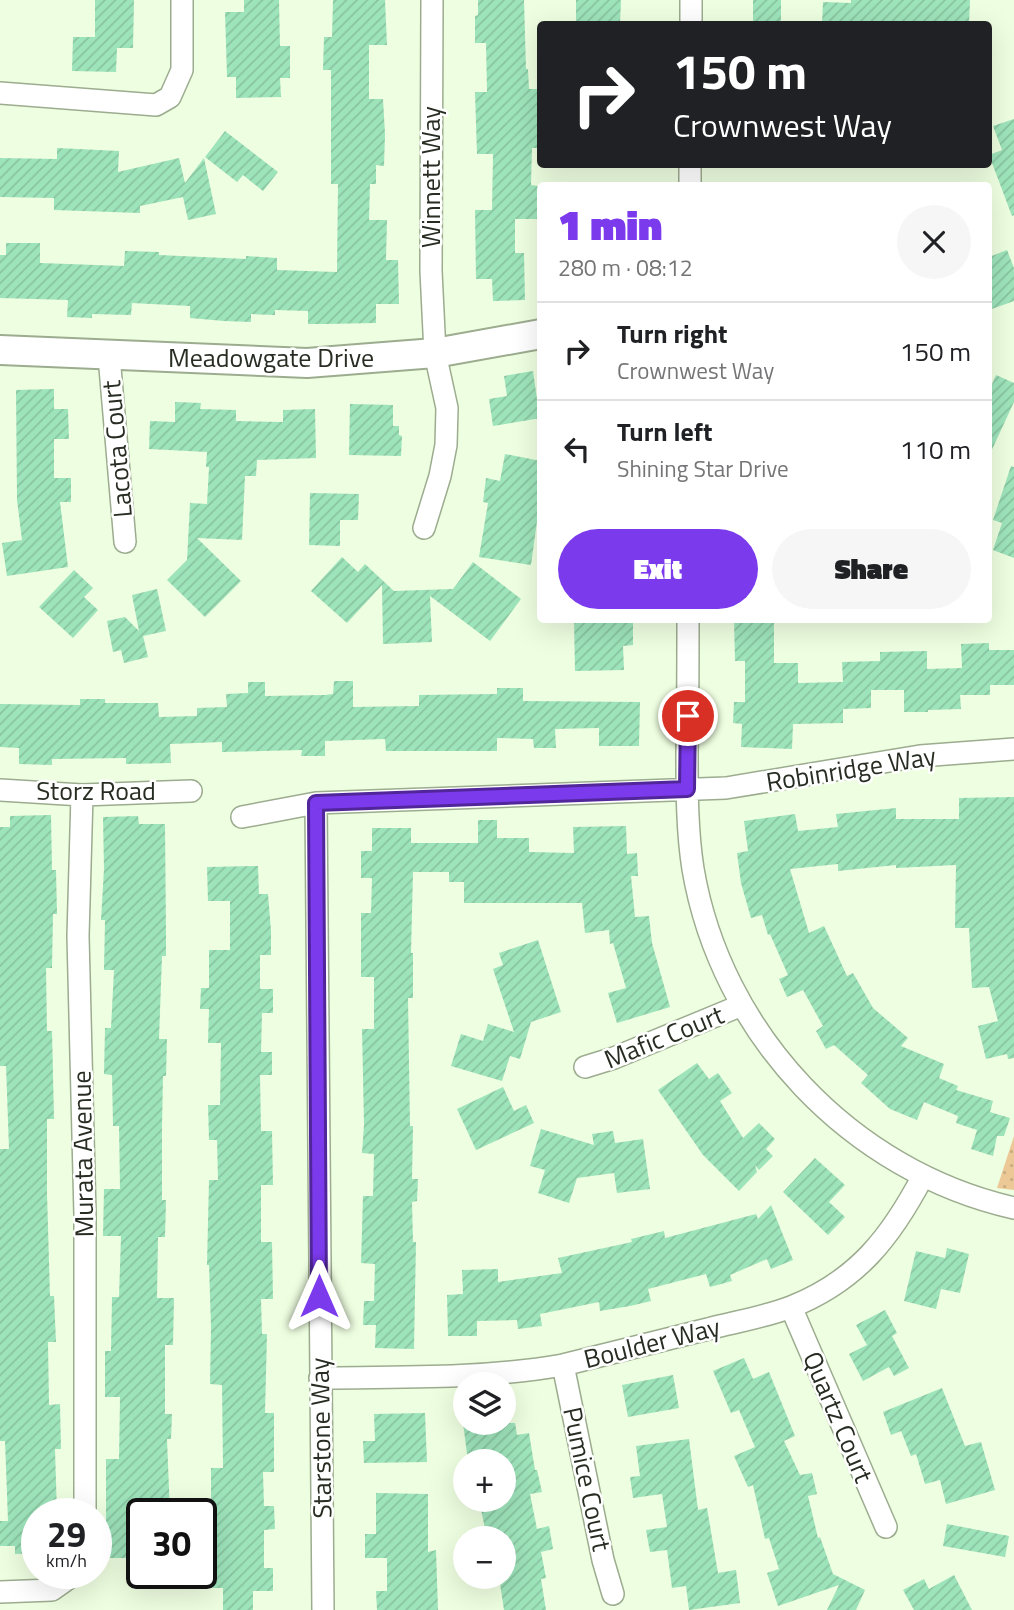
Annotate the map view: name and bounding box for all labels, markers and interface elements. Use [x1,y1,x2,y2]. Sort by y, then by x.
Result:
text: 150 m [673,33,807,108]
icon: right [558,49,649,140]
text: Crownwest Way [673,101,892,149]
street label: Winnett Way [411,106,450,248]
text: 1 min [558,192,662,256]
button: close [897,205,971,279]
text: 280 m · 08:12 [558,250,693,285]
text: Turn right [617,314,728,353]
icon: right [558,332,596,370]
text: 150 m [900,332,971,371]
street label: Meadowgate Drive [168,338,374,377]
text: Crownwest Way [617,353,774,388]
street label: Lacota Court [91,379,142,519]
text: Turn left [617,412,712,451]
icon: left [558,430,596,468]
text: 110 m [900,430,971,469]
text: Shining Star Drive [617,451,789,486]
button: Exit [558,529,758,609]
button: Share [772,529,971,609]
pin [658,686,718,746]
icon: arrive [669,697,707,735]
street label: Robinridge Way [763,736,939,801]
street label: Storz Road [36,771,156,810]
street label: Mafic Court [598,995,729,1078]
street label: Murata Avenue [62,1070,103,1238]
position arrow [282,1259,356,1333]
street label: Boulder Way [580,1307,724,1378]
street label: Quartz Court [793,1345,884,1488]
street label: Starstone Way [300,1357,341,1519]
map controls [453,1372,516,1589]
button: layers [453,1372,516,1435]
street label: Pumice Court [553,1403,622,1554]
button: + [453,1449,516,1512]
speed limit sign: 30 [126,1498,217,1589]
text: 29 [47,1507,86,1561]
button: − [453,1526,516,1589]
text: km/h [46,1547,87,1574]

